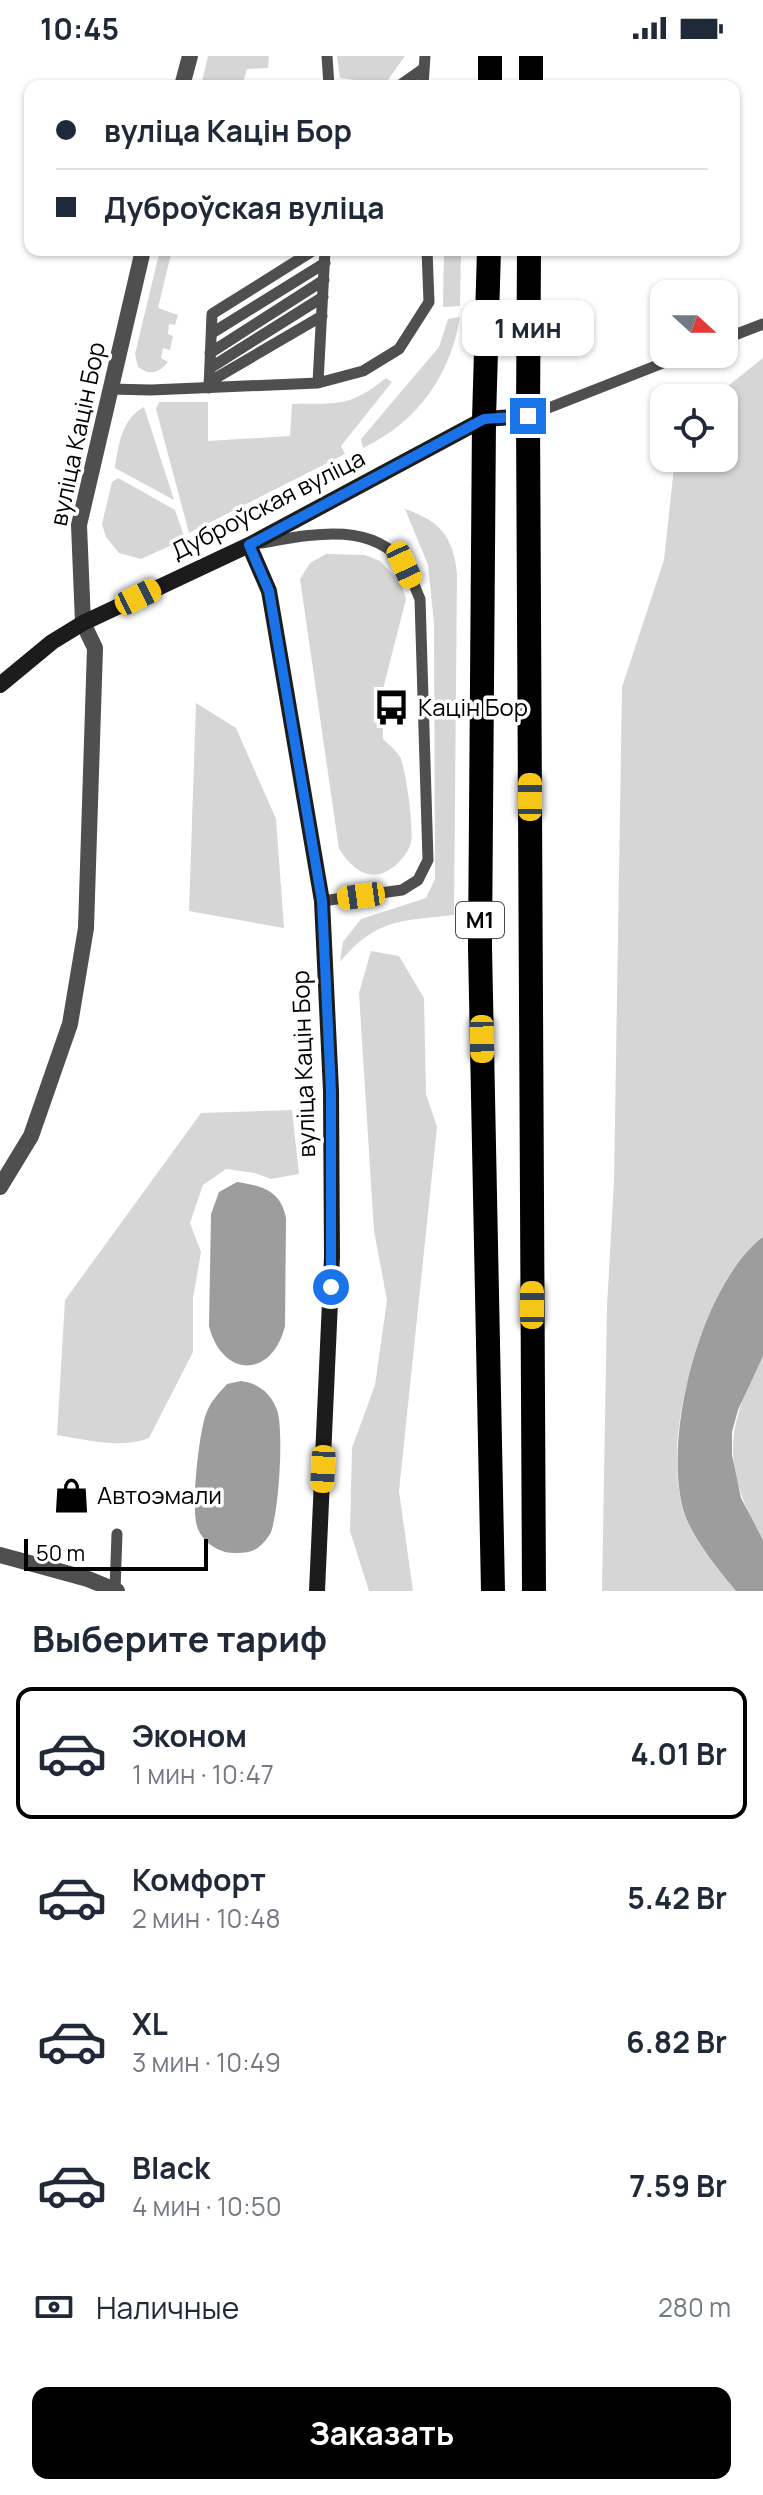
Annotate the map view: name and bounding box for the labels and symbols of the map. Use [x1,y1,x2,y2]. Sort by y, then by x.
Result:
north arrow [650,280,738,368]
callout: 1 мин [462,300,594,356]
street label: вуліца Кацін Бор [41,339,112,529]
route end [510,398,546,434]
street label: Дуброўская вуліца [165,440,370,567]
car [383,538,425,592]
car [111,576,165,618]
bus stop icon: Кацін Бор [373,689,411,727]
place label: Кацін Бор [418,690,528,723]
car [518,773,542,821]
car [336,881,386,911]
road number: М1 [456,902,504,938]
street label: вуліца Кацін Бор [283,970,322,1158]
car [470,1015,494,1063]
route start [313,1269,349,1305]
car [520,1281,544,1329]
car [310,1444,336,1494]
shop icon: Автоэмали [52,1477,90,1515]
place label: Автоэмали [97,1478,222,1511]
scale bar [24,1535,208,1571]

